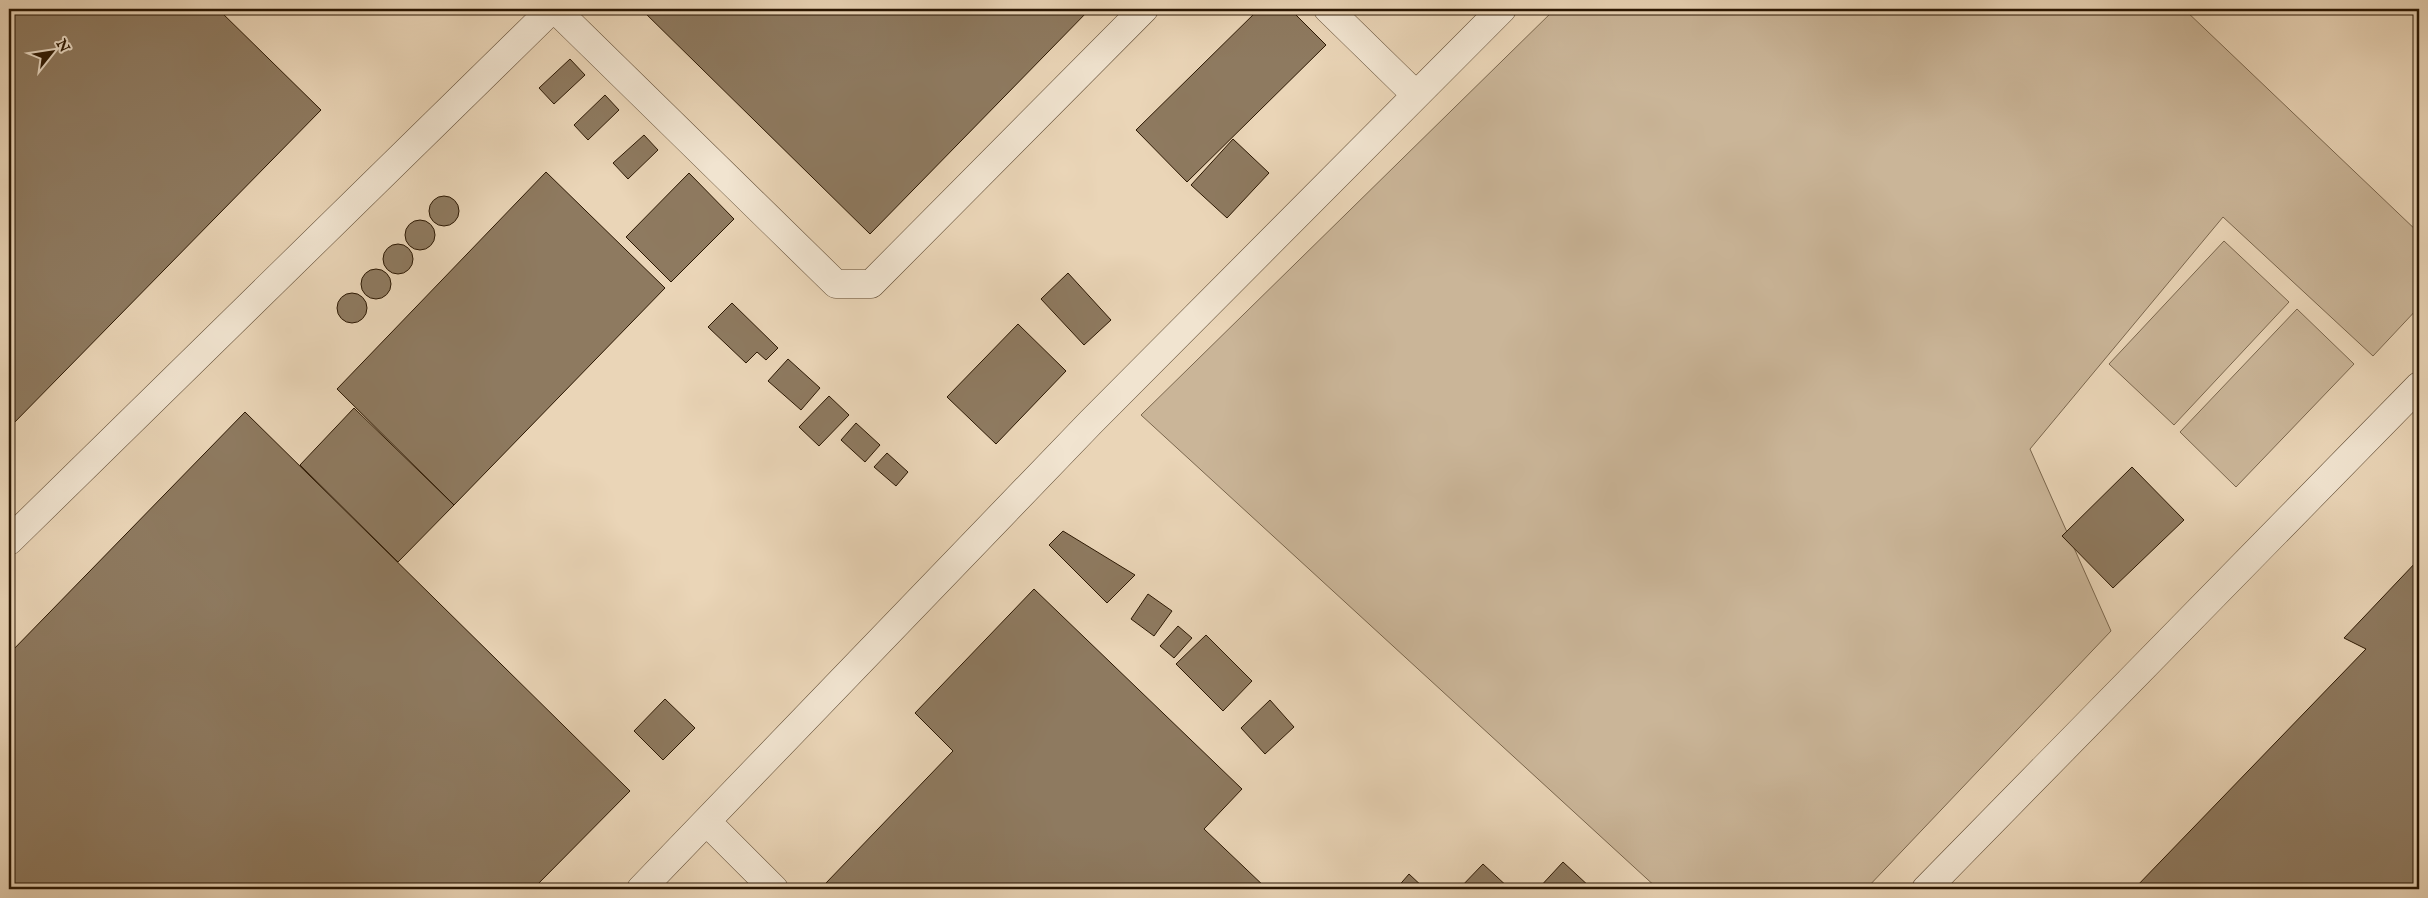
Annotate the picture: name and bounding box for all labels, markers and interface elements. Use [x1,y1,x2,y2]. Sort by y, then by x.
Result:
north arrow [28,28,78,78]
text: N [51,35,73,56]

